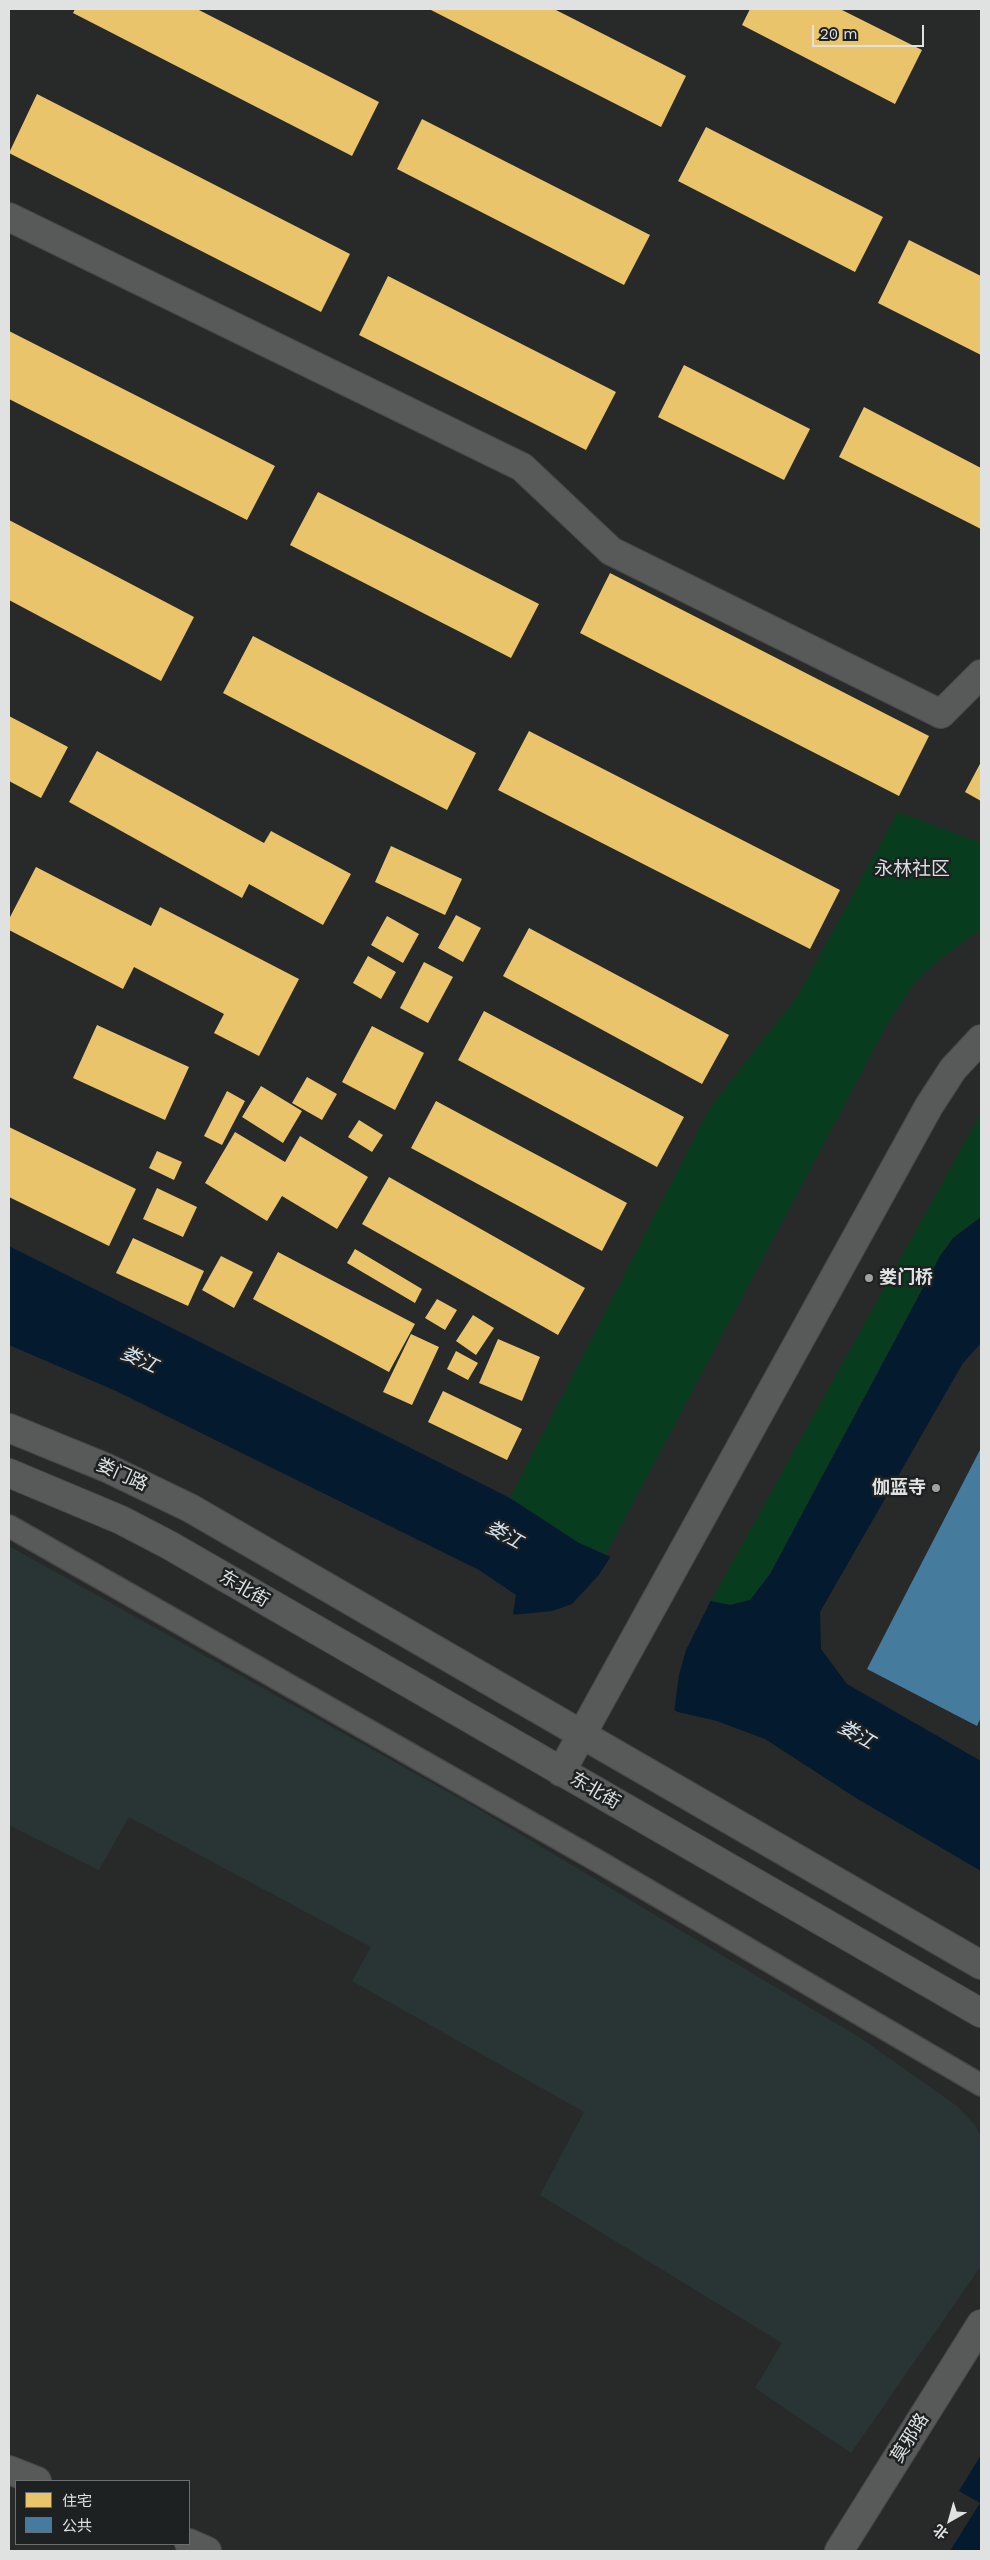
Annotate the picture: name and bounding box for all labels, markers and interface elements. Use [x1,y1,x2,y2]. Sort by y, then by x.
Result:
scale bar [815,15,928,47]
text: 20 m [820,25,858,43]
district label: 永林社区 [874,858,950,880]
place label: 娄门桥 [879,1267,933,1289]
marker: 娄门桥 [863,1272,875,1284]
water label: 娄江 [117,1342,161,1378]
street label: 娄门路 [93,1454,151,1496]
place label: 伽蓝寺 [872,1477,926,1499]
marker: 伽蓝寺 [930,1482,942,1494]
water label: 娄江 [482,1516,526,1554]
street label: 东北街 [215,1566,273,1612]
water label: 娄江 [834,1716,878,1754]
street label: 东北街 [566,1768,624,1814]
street label: 莫邪路 [887,2409,933,2467]
legend [15,2480,190,2545]
text: 住宅 [62,2492,92,2510]
north arrow [925,2495,975,2545]
text: 公共 [62,2517,92,2535]
text: 北 [930,2521,951,2542]

